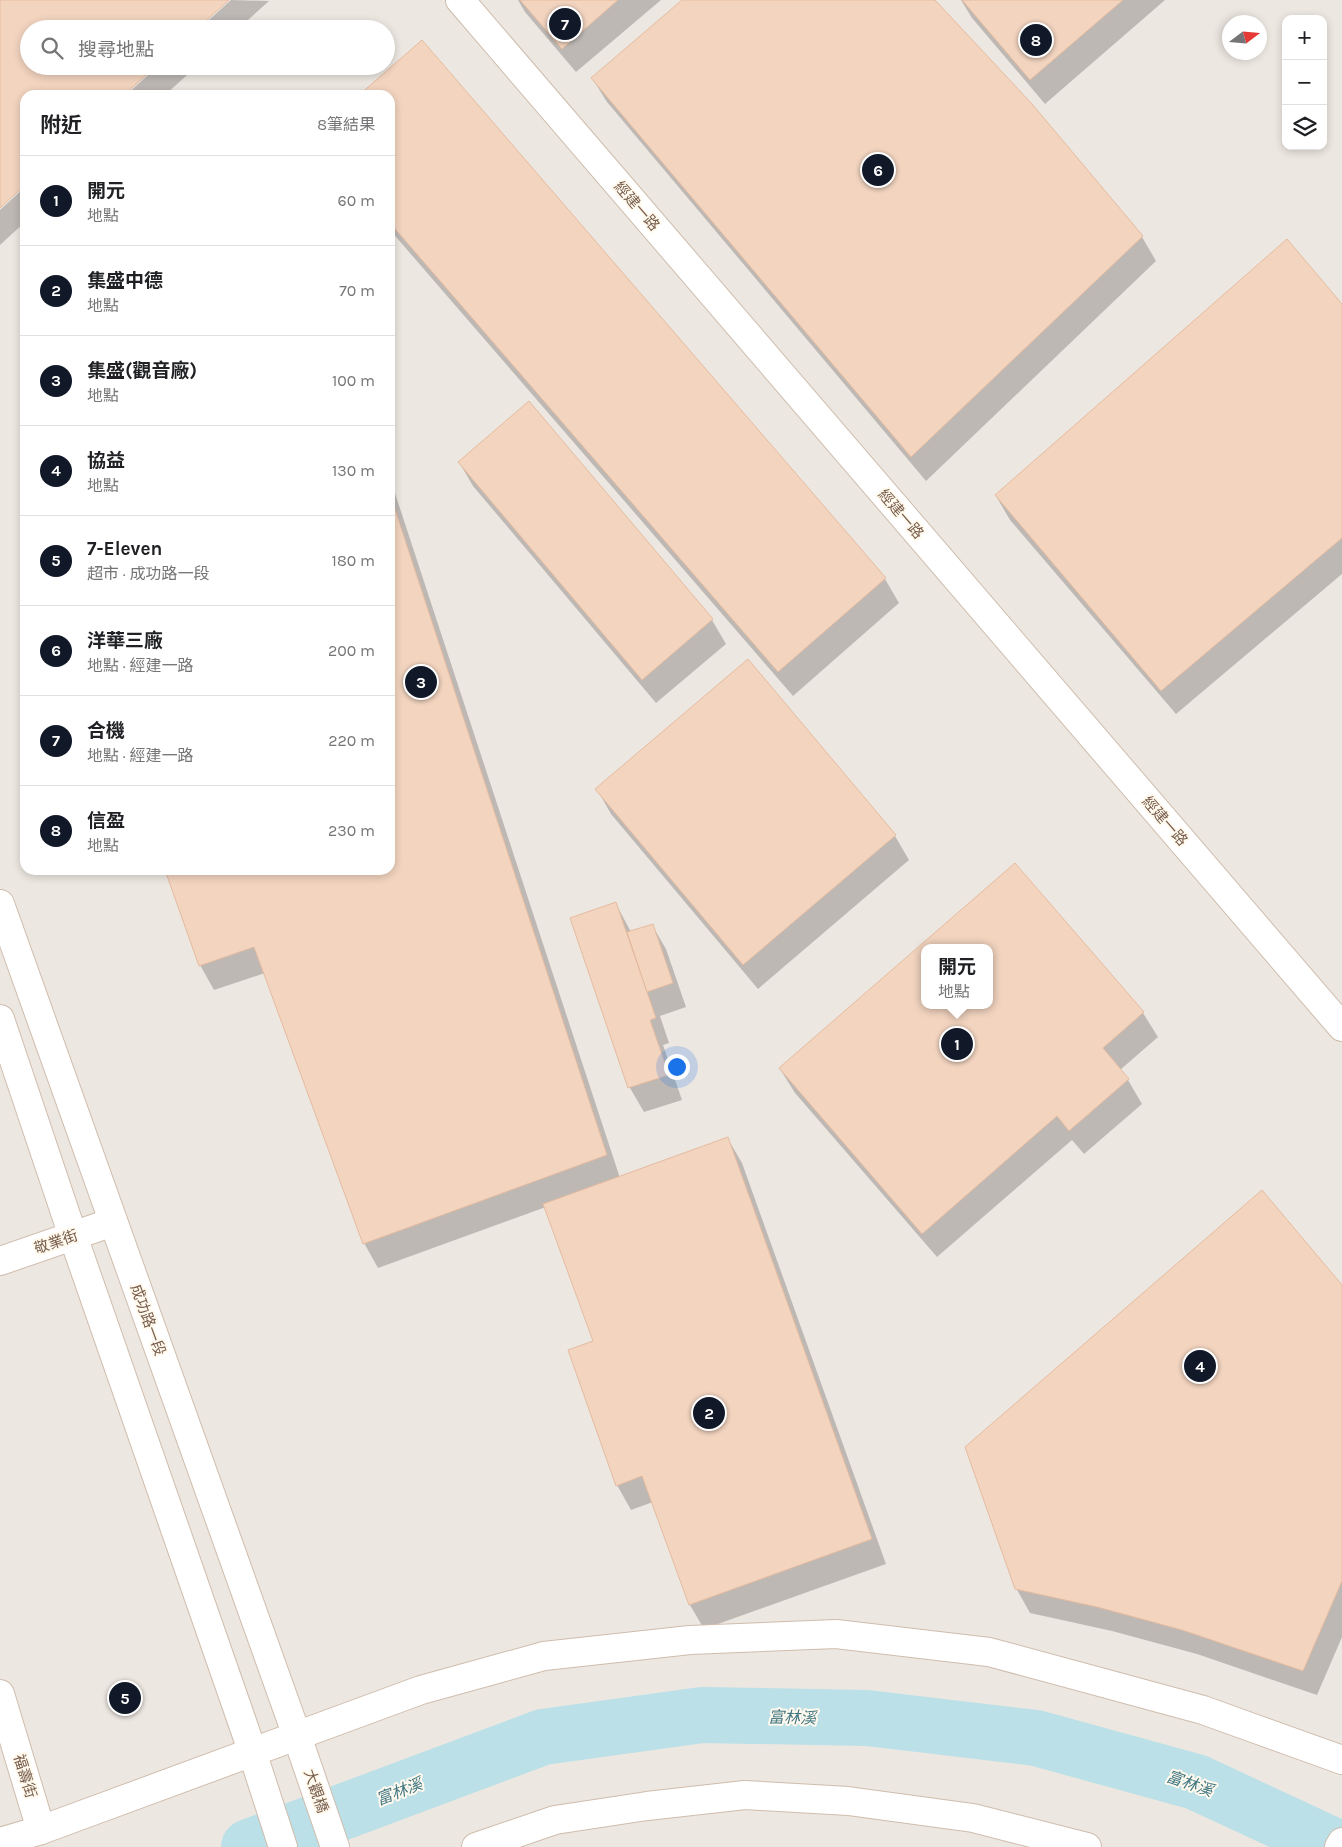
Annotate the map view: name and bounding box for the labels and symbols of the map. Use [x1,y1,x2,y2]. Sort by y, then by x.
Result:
pin: 7 [549,5,581,43]
north arrow [1222,15,1267,60]
pin: 8 [1020,21,1052,59]
pin: 6 [862,151,894,189]
street label: 經建一路 [611,177,663,235]
street label: 經建一路 [875,485,927,543]
pin: 3 [405,663,437,701]
street label: 經建一路 [1139,792,1191,850]
pin: 1 [941,1025,973,1063]
your location [664,1054,690,1080]
street label: 敬業街 [32,1226,80,1258]
street label: 成功路一段 [127,1282,169,1358]
pin: 4 [1184,1347,1216,1385]
pin: 2 [693,1394,725,1432]
pin: 5 [109,1679,141,1717]
water label: 富林溪 [768,1708,818,1727]
street label: 福壽街 [10,1752,40,1800]
street label: 大觀橋 [300,1767,332,1815]
water label: 富林溪 [1164,1767,1218,1801]
water label: 富林溪 [373,1773,427,1809]

